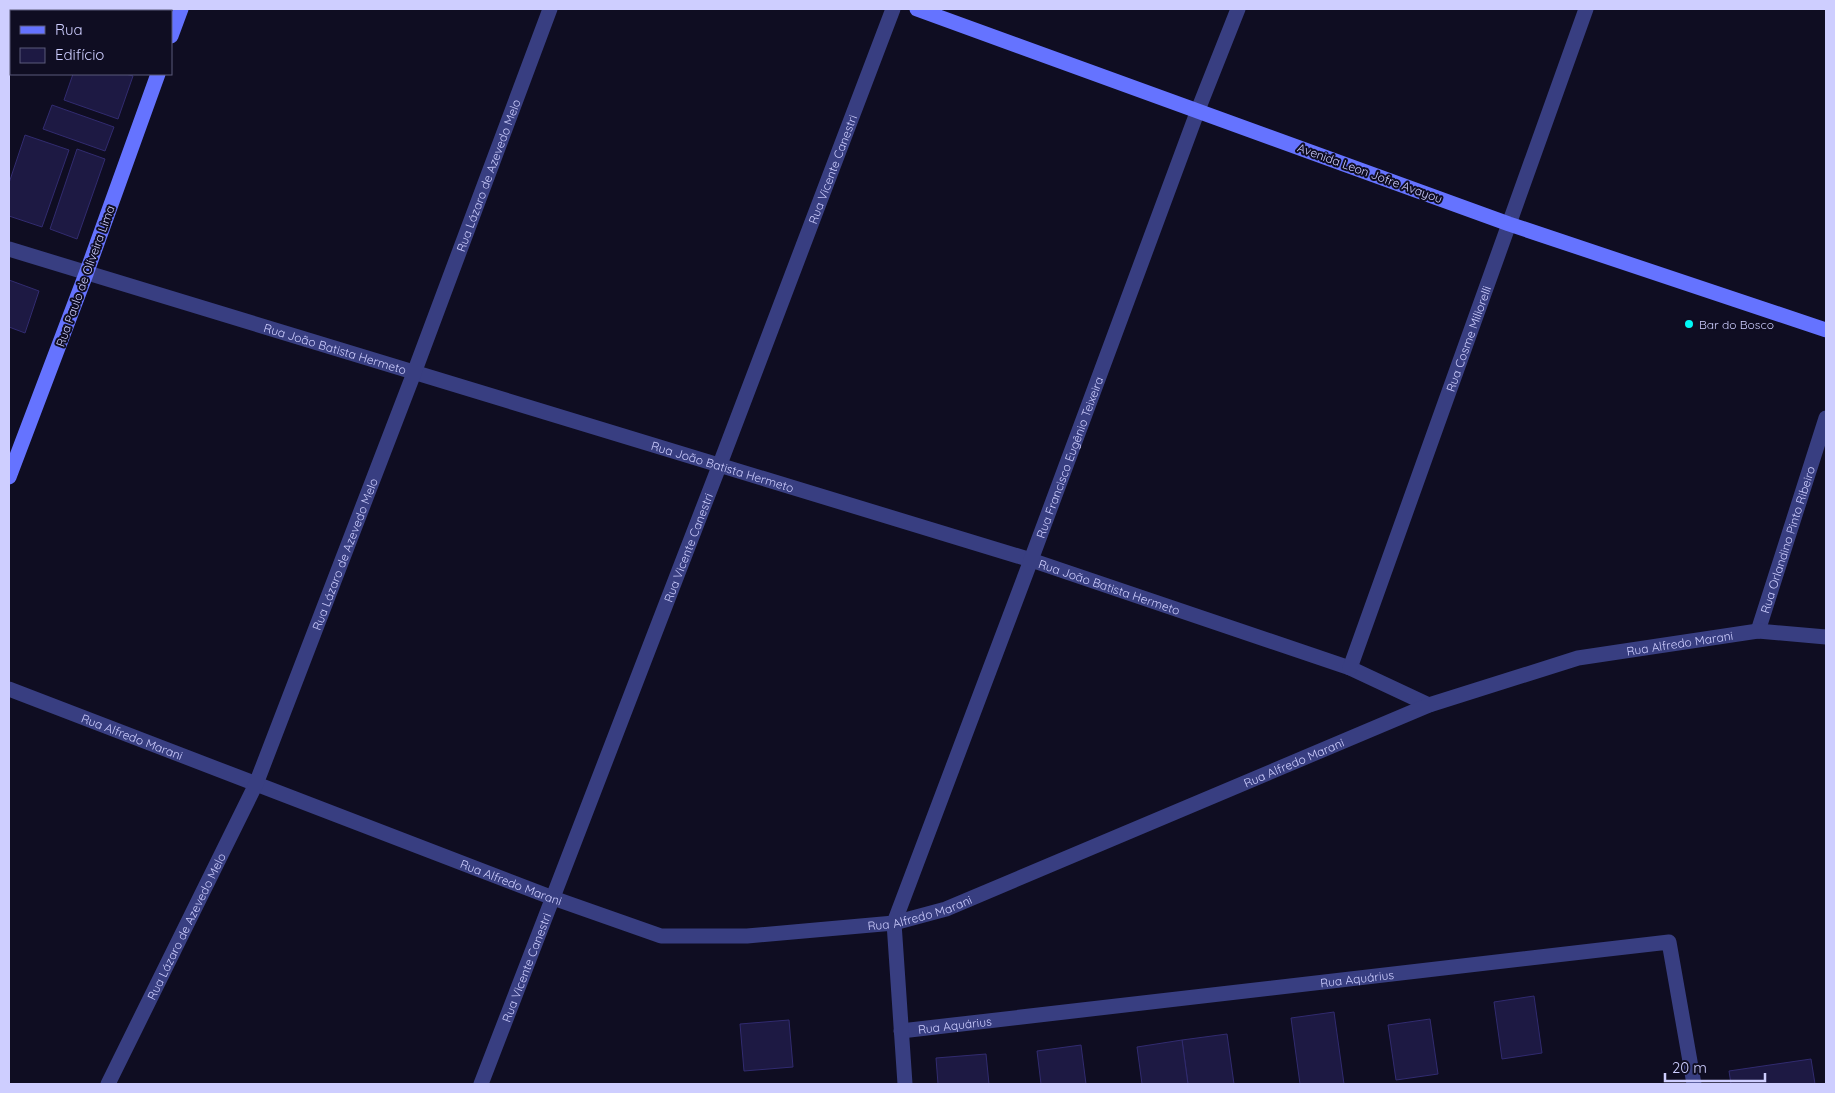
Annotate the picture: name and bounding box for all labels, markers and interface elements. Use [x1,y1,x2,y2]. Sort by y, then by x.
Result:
legend [10,10,172,75]
text: Rua [55,20,83,39]
text: Edifício [55,45,104,64]
street label: Rua Lázaro de Azevedo Melo [453,97,523,254]
street label: Rua Vicente Canestri [805,112,860,226]
street label: Avenida Leon Jofre Avayou [1295,140,1445,206]
street label: Rua Paulo de Oliveira Lima [52,203,118,349]
street label: Rua Cosme Miliorelli [1442,284,1494,393]
place label: Bar do Bosco [1699,317,1774,332]
marker: Bar do Bosco [1683,318,1695,330]
street label: Rua João Batista Hermeto [262,320,408,377]
street label: Rua Francisco Eugênio Teixeira [1032,374,1106,540]
street label: Rua João Batista Hermeto [650,437,796,495]
street label: Rua Orlandino Pinto Ribeiro [1757,464,1818,615]
street label: Rua Lázaro de Azevedo Melo [308,476,380,632]
street label: Rua Vicente Canestri [660,491,716,604]
street label: Rua João Batista Hermeto [1037,556,1182,617]
street label: Rua Alfredo Marani [1625,627,1734,658]
street label: Rua Alfredo Marani [79,710,185,763]
street label: Rua Alfredo Marani [1241,734,1346,790]
street label: Rua Lázaro de Azevedo Melo [143,850,228,1002]
street label: Rua Alfredo Marani [458,856,564,908]
street label: Rua Alfredo Marani [867,892,974,933]
street label: Rua Vicente Canestri [498,911,554,1024]
street label: Rua Aquárius [1319,966,1395,990]
street label: Rua Aquárius [917,1013,993,1037]
scale bar [1665,1050,1765,1082]
text: 20 m [1672,1058,1707,1077]

